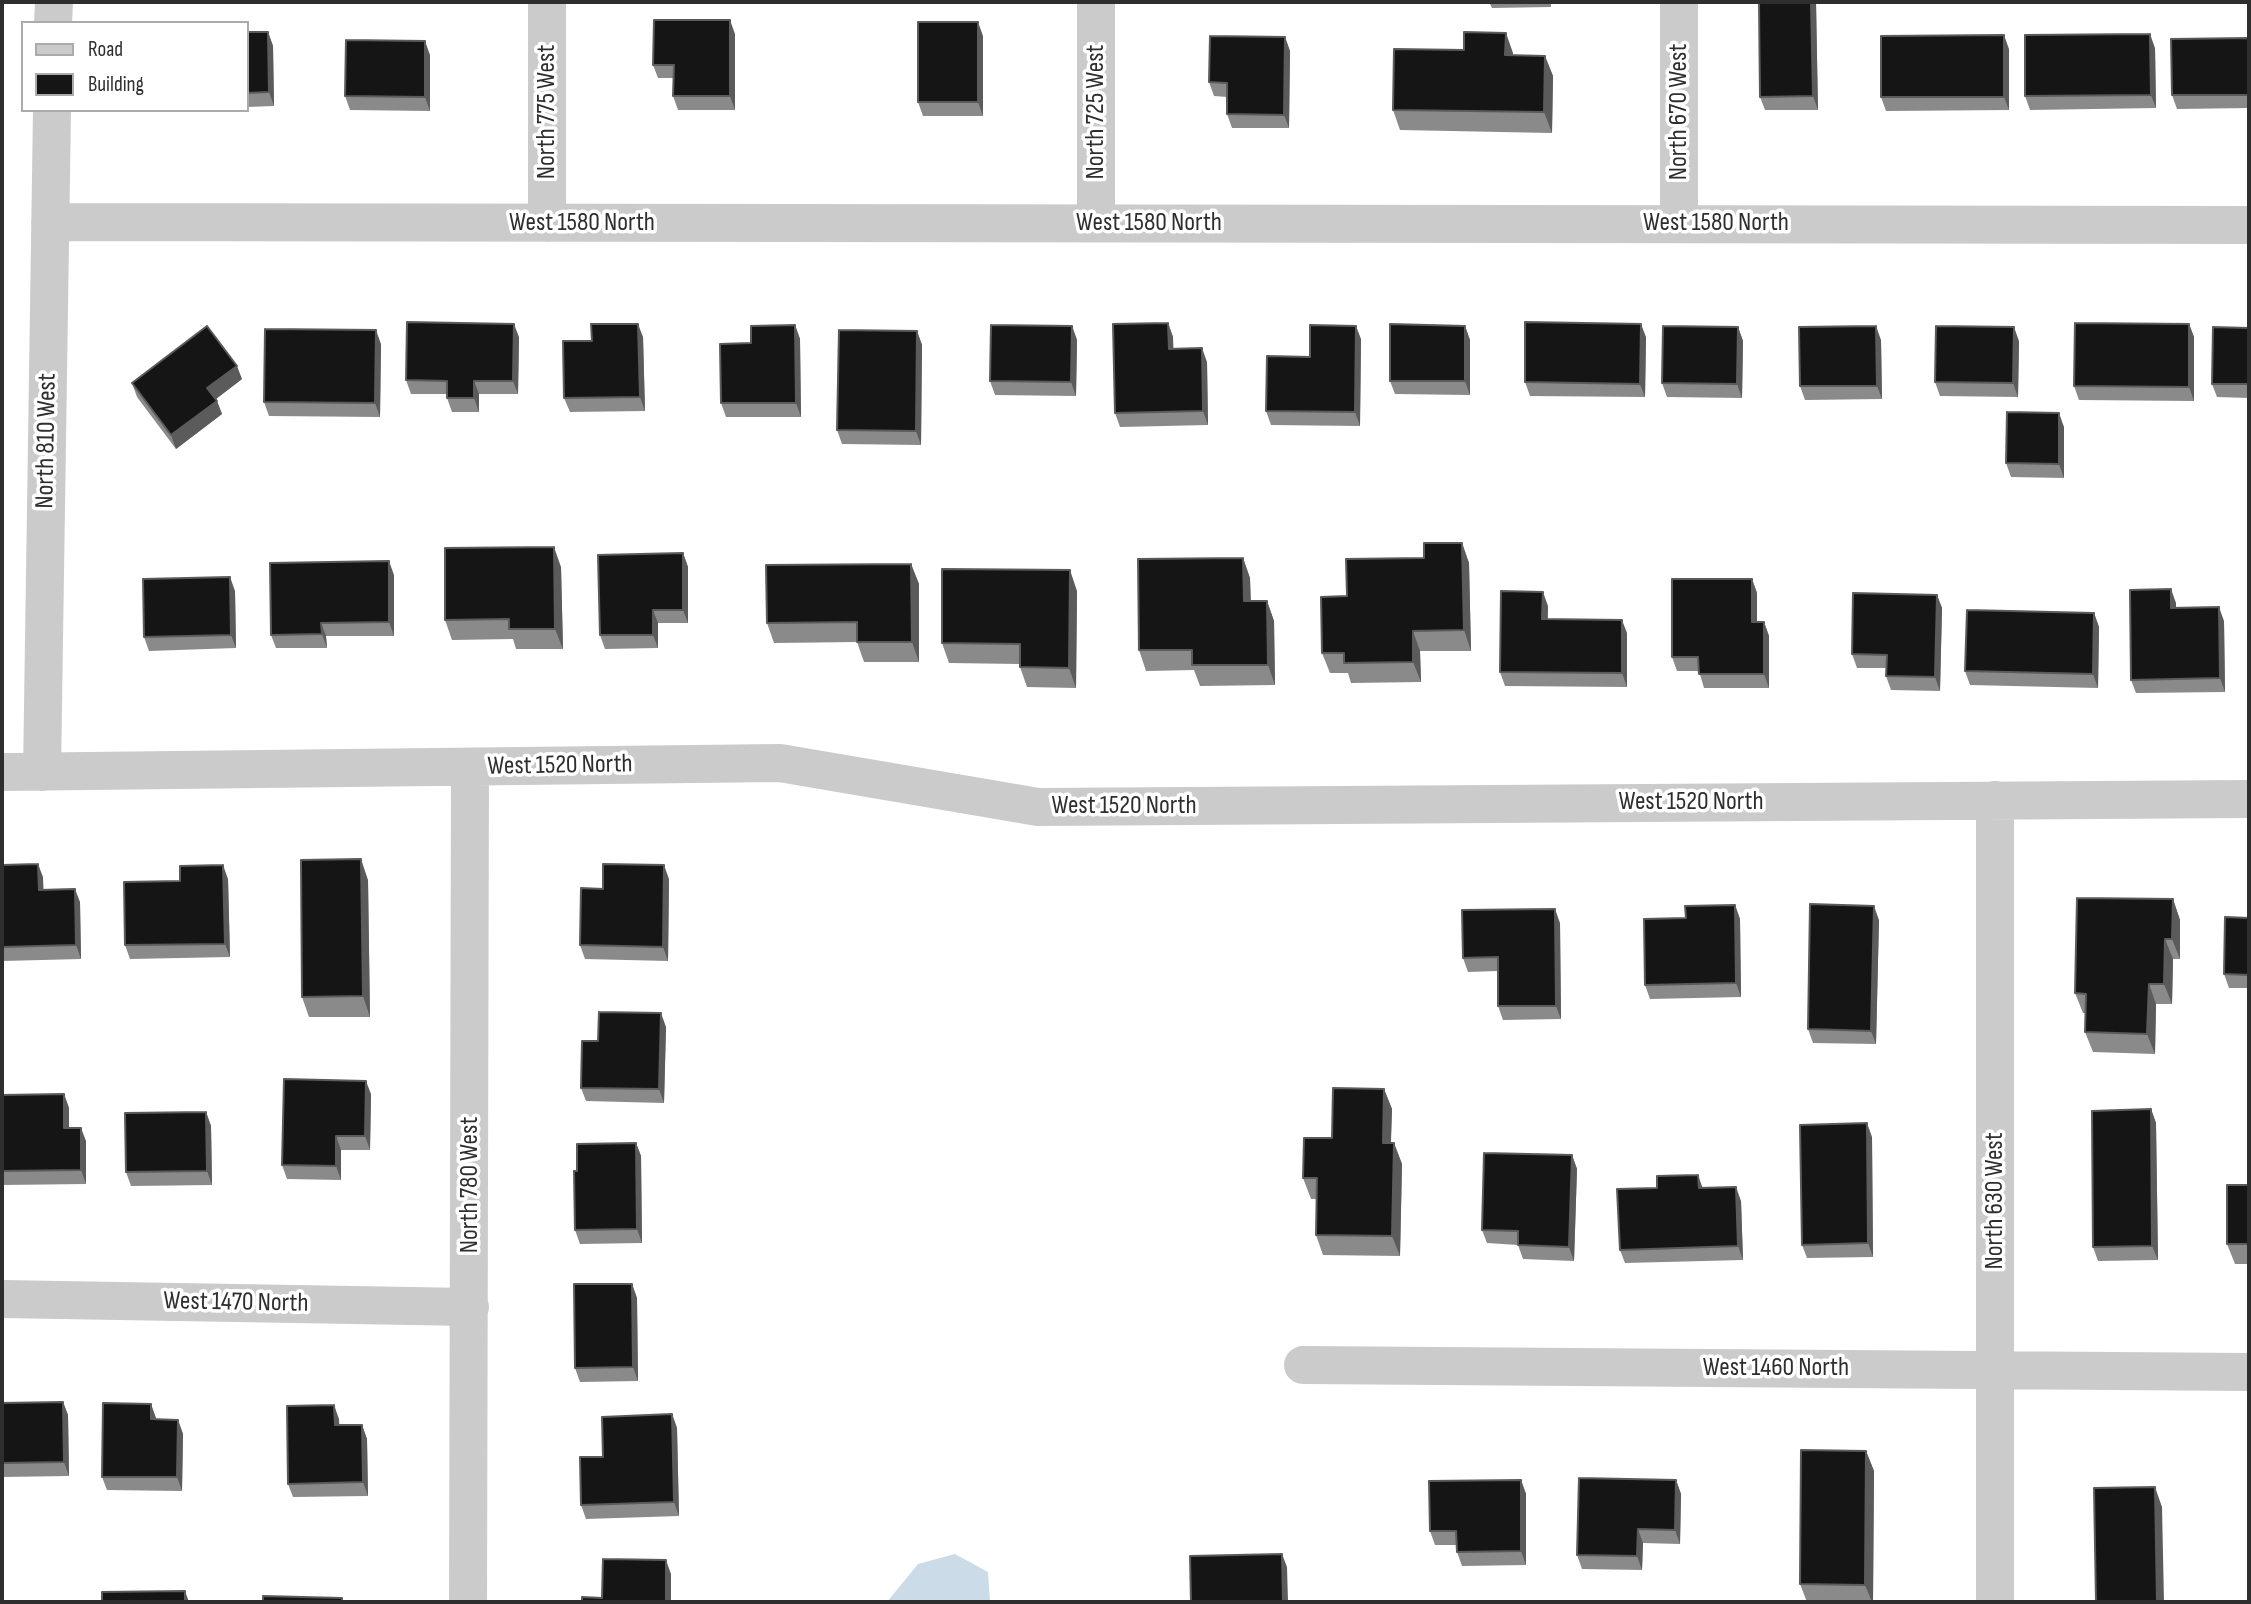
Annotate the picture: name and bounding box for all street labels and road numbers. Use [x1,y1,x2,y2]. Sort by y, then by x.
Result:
street label: North 670 West [1663,44,1695,180]
street label: North 775 West [531,45,563,179]
street label: North 725 West [1080,45,1112,179]
street label: West 1580 North [509,207,655,239]
street label: West 1580 North [1076,207,1222,239]
street label: West 1580 North [1643,207,1789,239]
street label: North 810 West [30,373,64,509]
street label: West 1520 North [487,749,633,783]
street label: West 1520 North [1618,786,1764,818]
street label: West 1520 North [1051,790,1197,822]
street label: North 780 West [454,1117,486,1253]
street label: North 630 West [1979,1132,2011,1270]
street label: West 1470 North [163,1286,309,1320]
street label: West 1460 North [1703,1352,1849,1384]

